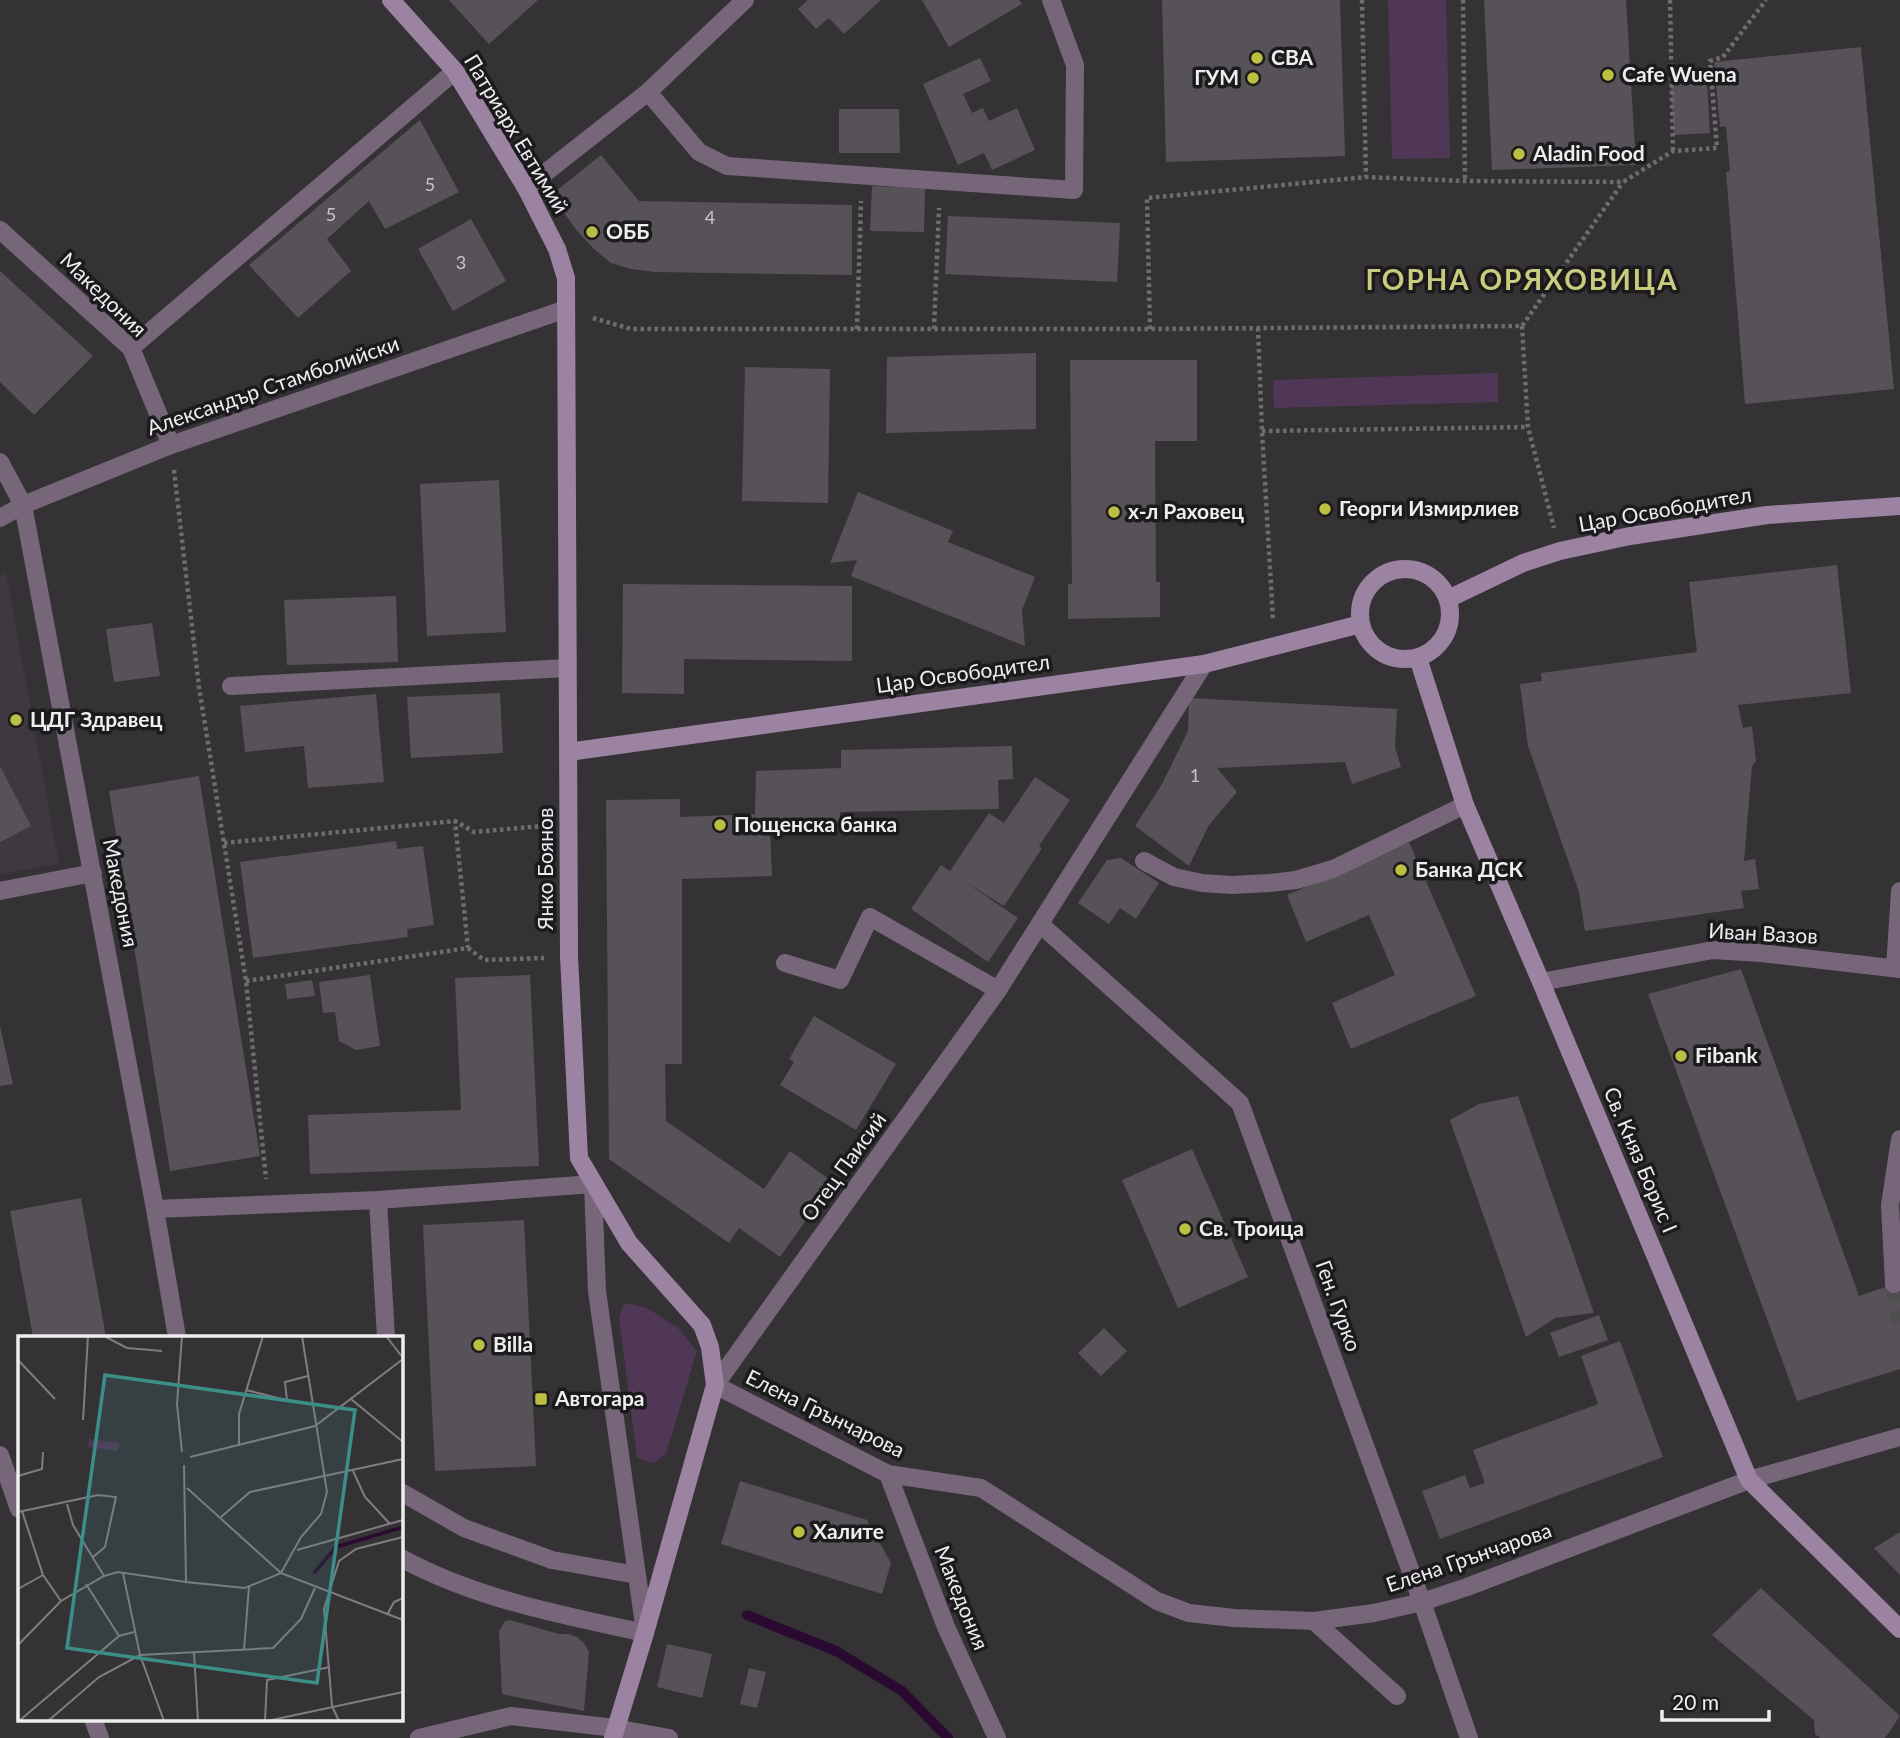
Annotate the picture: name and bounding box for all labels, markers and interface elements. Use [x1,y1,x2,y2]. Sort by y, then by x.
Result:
place label: CBA [1271,44,1313,69]
street label: Патриарх Евтимий [460,49,575,217]
marker: CBA [1249,50,1265,66]
place label: Cafe Wuena [1622,61,1737,86]
place label: ГУМ [1194,64,1239,89]
marker: Cafe Wuena [1600,67,1616,83]
marker: ГУМ [1245,70,1261,86]
place label: Aladin Food [1532,140,1645,165]
marker: Aladin Food [1511,146,1527,162]
house number: 5 [425,173,435,195]
house number: 5 [326,203,336,225]
house number: 4 [705,206,715,228]
place label: ОББ [606,218,649,243]
marker: ОББ [584,224,600,240]
street label: Македония [56,247,152,341]
house number: 3 [456,251,466,273]
district label: ГОРНА ОРЯХОВИЦА [1365,262,1679,296]
street label: Александър Стамболийски [143,330,402,440]
street label: Цар Освободител [1576,481,1753,536]
place label: Георги Измирлиев [1339,495,1519,520]
place label: х-л Раховец [1128,498,1244,523]
marker: Георги Измирлиев [1317,501,1333,517]
marker: х-л Раховец [1106,504,1122,520]
street label: Цар Освободител [874,648,1051,697]
place label: ЦДГ Здравец [30,706,162,731]
marker: ЦДГ Здравец [8,712,24,728]
house number: 1 [1190,764,1200,786]
street label: Янко Боянов [532,808,557,931]
place label: Пощенска банка [734,811,897,836]
marker: Пощенска банка [712,817,728,833]
street label: Македония [99,836,144,949]
place label: Банка ДСК [1415,856,1523,881]
marker: Банка ДСК [1393,862,1409,878]
street label: Иван Вазов [1708,917,1818,948]
place label: Fibank [1695,1042,1759,1067]
marker: Fibank [1673,1048,1689,1064]
street label: Св. Княз Борис I [1599,1083,1683,1236]
street label: Отец Паисий [795,1107,891,1225]
place label: Св. Троица [1199,1215,1304,1240]
marker: Св. Троица [1177,1221,1193,1237]
street label: Ген. Гурко [1311,1257,1367,1355]
place label: Billa [493,1331,533,1356]
inset map [18,1336,402,1720]
marker: Billa [471,1337,487,1353]
street label: Елена Грънчарова [742,1363,909,1462]
place label: Автогара [554,1385,645,1410]
marker: Автогара [533,1391,549,1407]
street label: Елена Грънчарова [1382,1517,1555,1597]
place label: Халите [813,1518,884,1543]
marker: Халите [791,1524,807,1540]
street label: Македония [930,1542,995,1653]
scale bar [1662,1678,1769,1722]
text: 20 m [1672,1689,1719,1714]

